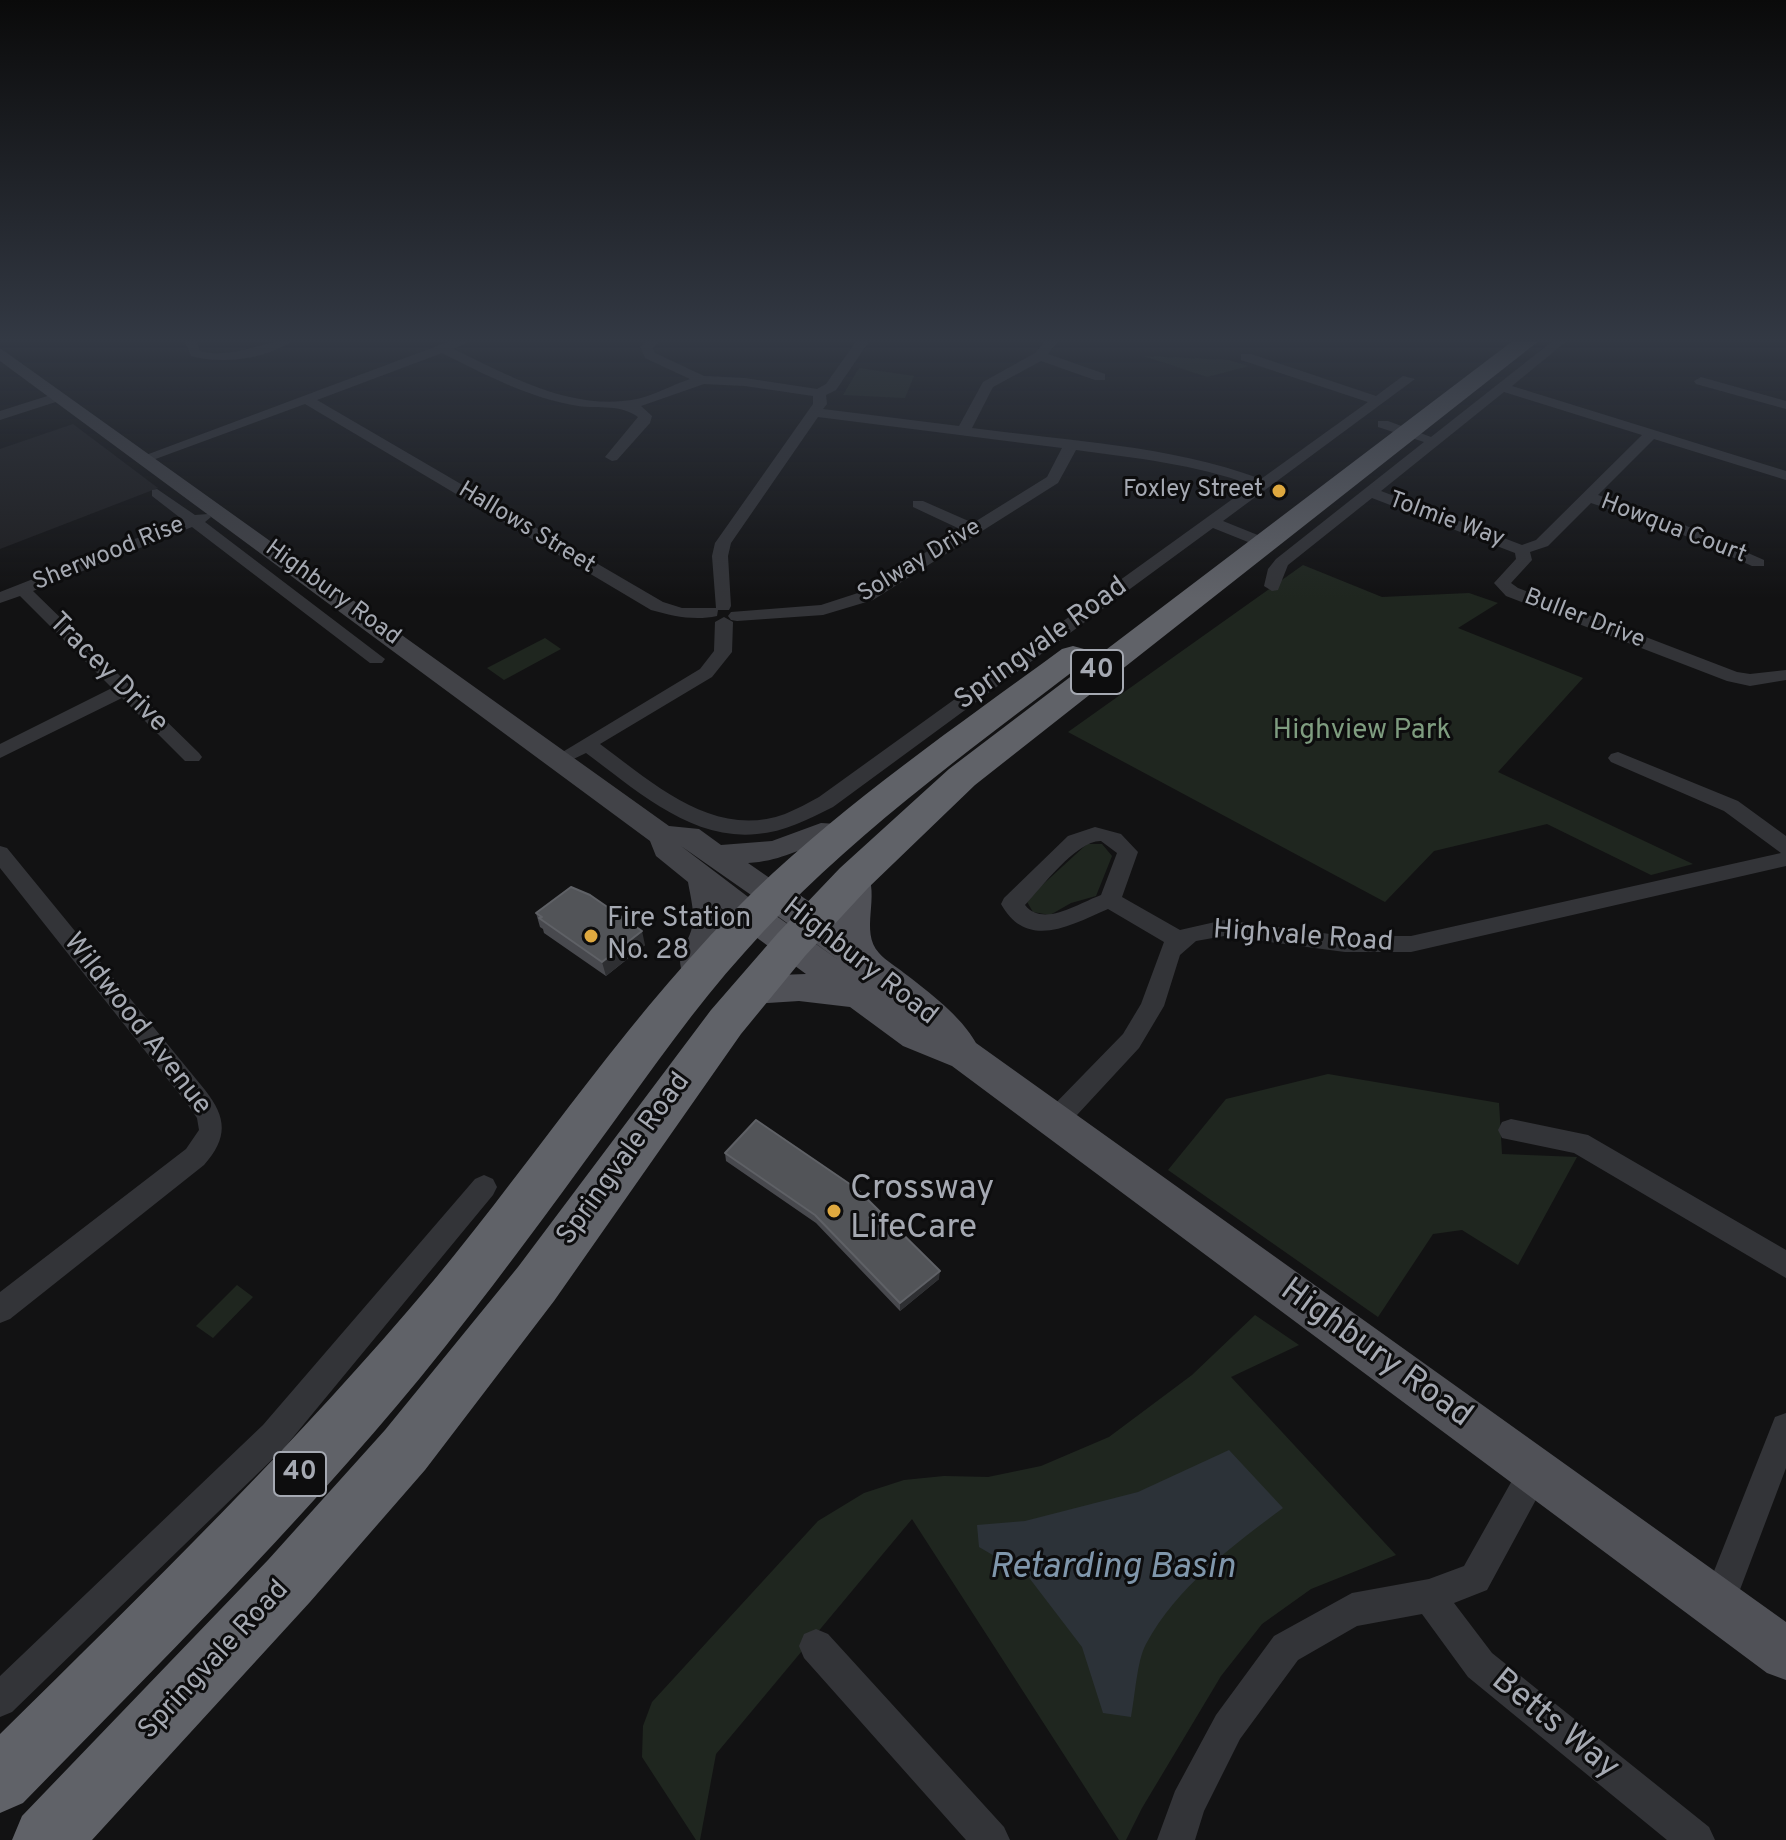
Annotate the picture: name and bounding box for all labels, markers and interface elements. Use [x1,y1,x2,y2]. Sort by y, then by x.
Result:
street label: Hallows Street [452,477,600,581]
place label: Foxley Street [1123,477,1263,505]
marker: Foxley Street [1270,482,1288,500]
street label: Tolmie Way [1384,487,1508,555]
street label: Howqua Court [1596,489,1750,571]
street label: Sherwood Rise [29,512,189,598]
street label: Solway Drive [853,514,987,610]
street label: Highbury Road [259,535,405,653]
street label: Springvale Road [949,571,1135,719]
street label: Buller Drive [1520,584,1648,656]
street label: Tracey Drive [40,607,174,741]
road number: 40 [1071,650,1123,694]
park label: Highview Park [1273,715,1451,749]
street label: Highbury Road [775,892,943,1034]
place label: Fire Station No. 28 [607,903,751,969]
street label: Highvale Road [1212,915,1394,961]
street label: Wildwood Avenue [55,927,217,1123]
marker: Fire Station No. 28 [582,927,600,945]
street label: Springvale Road [551,1067,699,1253]
place label: Crossway LifeCare [850,1171,994,1250]
marker: Crossway LifeCare [825,1202,843,1220]
street label: Highbury Road [1271,1272,1479,1438]
road number: 40 [274,1452,326,1496]
water label: Retarding Basin [989,1548,1235,1592]
street label: Springvale Road [133,1575,297,1747]
street label: Betts Way [1482,1662,1626,1790]

